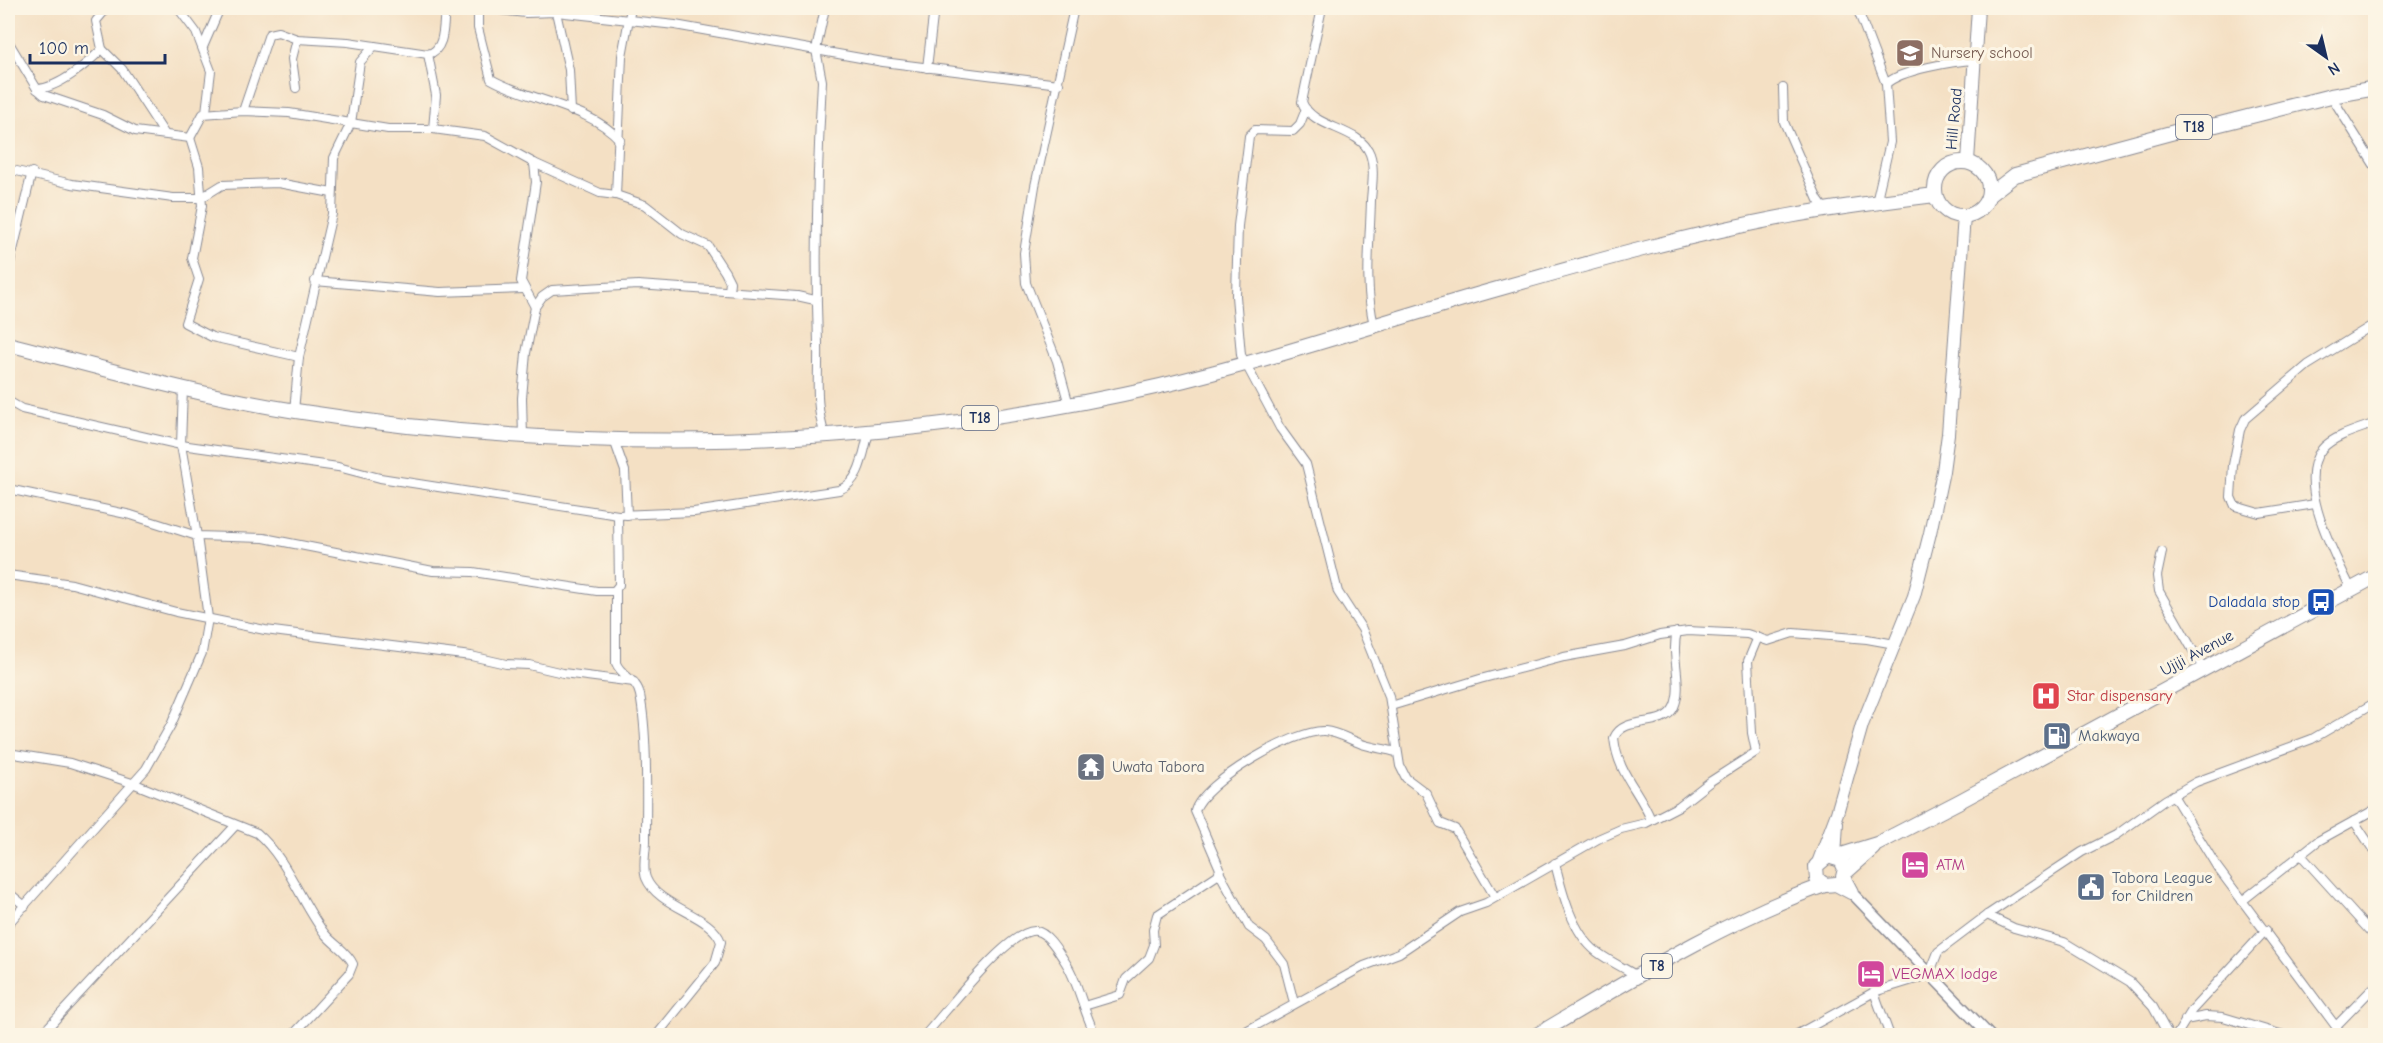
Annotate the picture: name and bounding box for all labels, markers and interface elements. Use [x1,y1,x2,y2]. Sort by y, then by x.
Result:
scale bar [30,27,165,65]
north arrow [2296,27,2356,87]
school or university icon: Nursery school [1894,37,1926,69]
text: 100 m [39,38,89,59]
place label: Nursery school [1931,44,2033,62]
text: N [2324,58,2343,79]
street label: Hill Road [1942,87,1966,151]
road number: T18 [2176,115,2212,139]
road number: T18 [962,406,998,430]
bus stop icon: Daladala stop [2305,586,2337,618]
place label: Daladala stop [2208,593,2300,611]
street label: Ujiji Avenue [2157,626,2237,680]
hospital icon: Star dispensary [2030,680,2062,712]
place label: Star dispensary [2067,687,2173,705]
fuel station icon: Makwaya [2041,720,2073,752]
place label: Makwaya [2078,727,2140,745]
temple icon: Uwata Tabora [1075,751,1107,783]
place label: Uwata Tabora [1112,758,1205,776]
hotel icon: ATM [1899,849,1931,881]
place label: ATM [1936,856,1965,874]
place label: Tabora League for Children [2111,869,2212,905]
public building icon: Tabora League for Children [2075,871,2107,903]
road number: T8 [1642,954,1672,978]
hotel icon: VEGMAX lodge [1855,958,1887,990]
place label: VEGMAX lodge [1892,965,1997,983]

